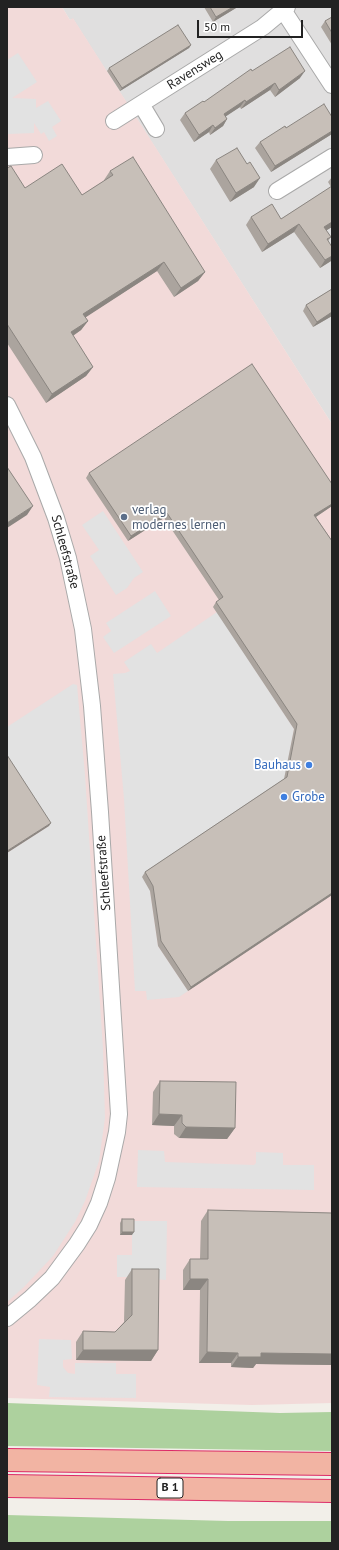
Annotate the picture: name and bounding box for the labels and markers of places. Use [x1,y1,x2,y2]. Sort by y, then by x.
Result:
place label: verlag modernes lernen [132,502,226,533]
marker: verlag modernes lernen [119,512,129,522]
place label: Bauhaus [254,757,301,773]
marker: Bauhaus [304,760,314,770]
place label: Grobe [292,789,325,805]
marker: Grobe [279,792,289,802]

